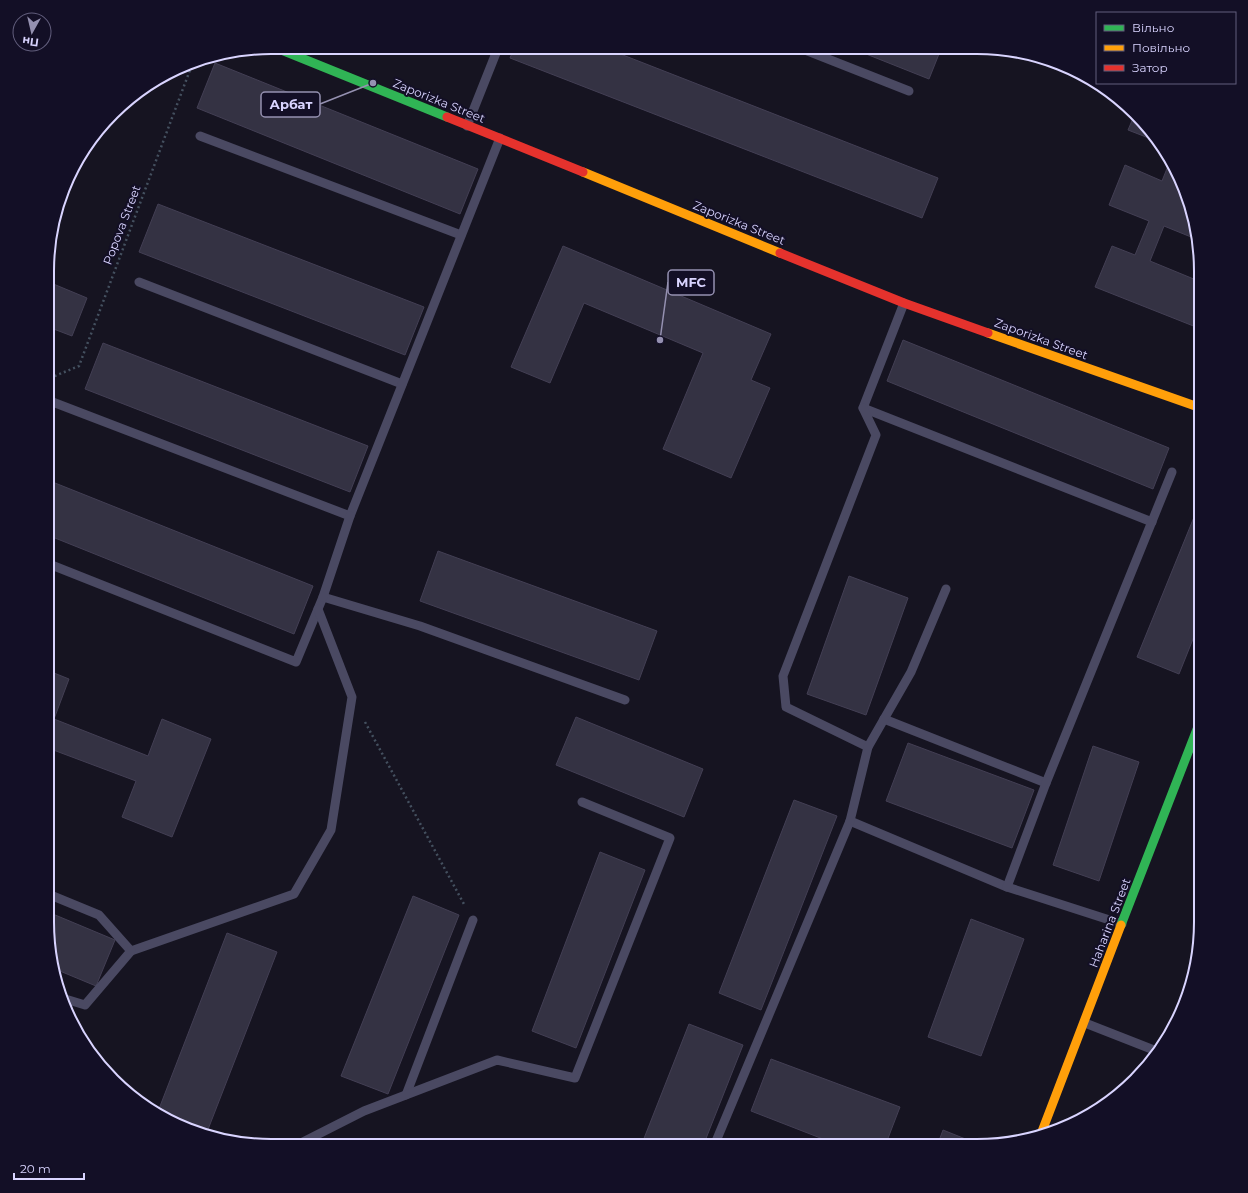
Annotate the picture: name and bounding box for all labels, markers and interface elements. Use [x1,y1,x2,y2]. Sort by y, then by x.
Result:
north arrow [12,12,52,52]
legend [1096,12,1236,84]
text: Вільно [1132,20,1175,35]
text: Пн [21,34,40,50]
text: Повільно [1132,40,1191,55]
text: Затор [1132,60,1168,75]
street label: Zaporizka Street [391,75,488,126]
callout: Арбат [261,92,320,117]
text: Арбат [270,96,312,112]
street label: Popova Street [99,183,144,267]
street label: Zaporizka Street [691,197,788,248]
callout: MFC [668,270,714,295]
text: MFC [676,274,707,290]
street label: Zaporizka Street [992,315,1090,362]
street label: Haharina Street [1086,876,1134,970]
scale bar [14,1155,84,1181]
text: 20 m [20,1161,51,1176]

